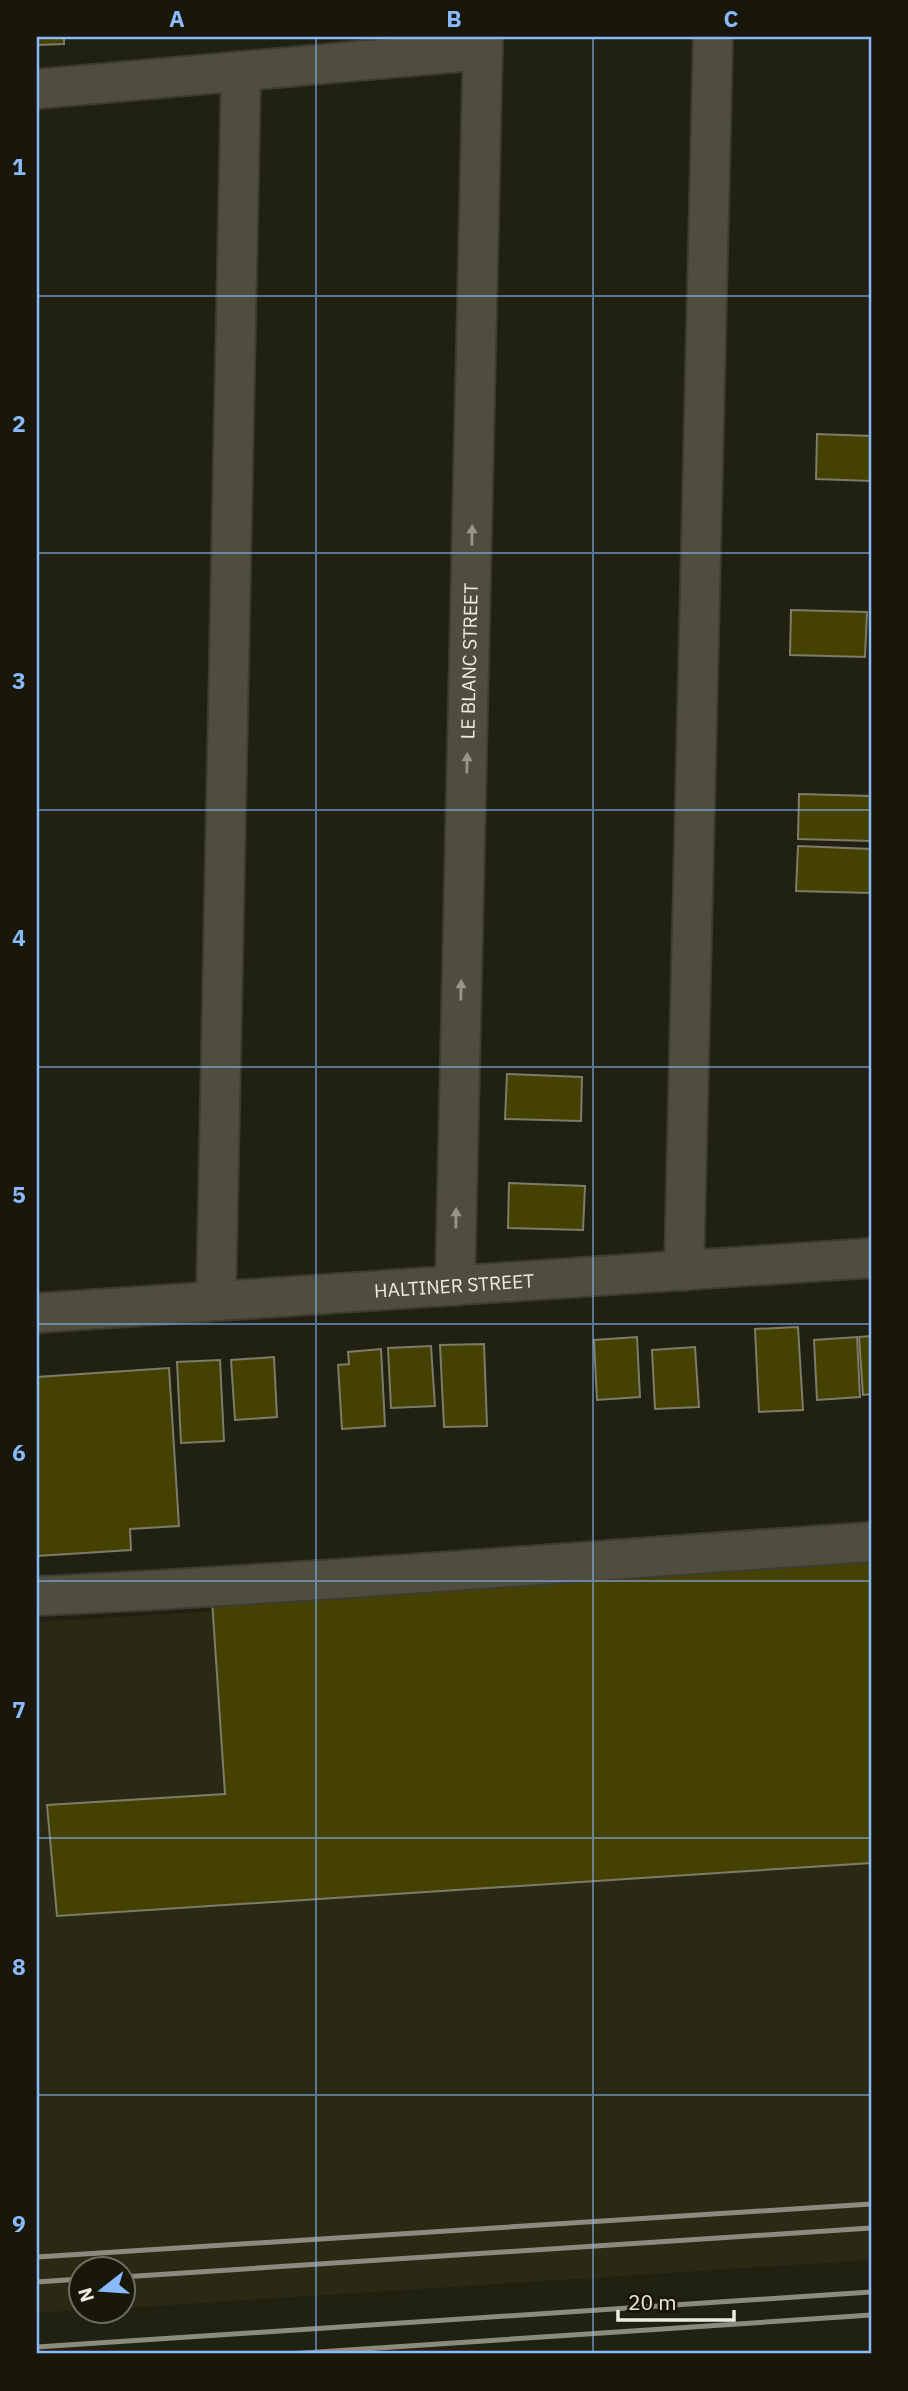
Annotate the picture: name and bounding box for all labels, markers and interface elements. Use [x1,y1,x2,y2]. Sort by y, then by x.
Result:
text: A [169,3,185,33]
text: B [446,3,462,33]
text: C [724,3,739,33]
text: 1 [12,151,26,181]
text: 2 [12,408,26,438]
one-way arrow [466,524,477,546]
street label: LE BLANC STREET [455,583,483,740]
text: 3 [12,665,26,695]
one-way arrow [461,752,472,774]
text: 4 [12,922,26,952]
one-way arrow [456,979,467,1001]
text: 5 [12,1179,26,1209]
one-way arrow [450,1206,462,1228]
street label: HALTINER STREET [373,1268,535,1303]
text: 6 [12,1437,26,1467]
text: 7 [12,1694,26,1724]
text: 8 [12,1951,26,1981]
text: 9 [12,2208,26,2238]
north arrow [66,2254,136,2324]
scale bar [618,2279,733,2323]
text: N [72,2285,99,2305]
text: 20 m [628,2288,677,2316]

